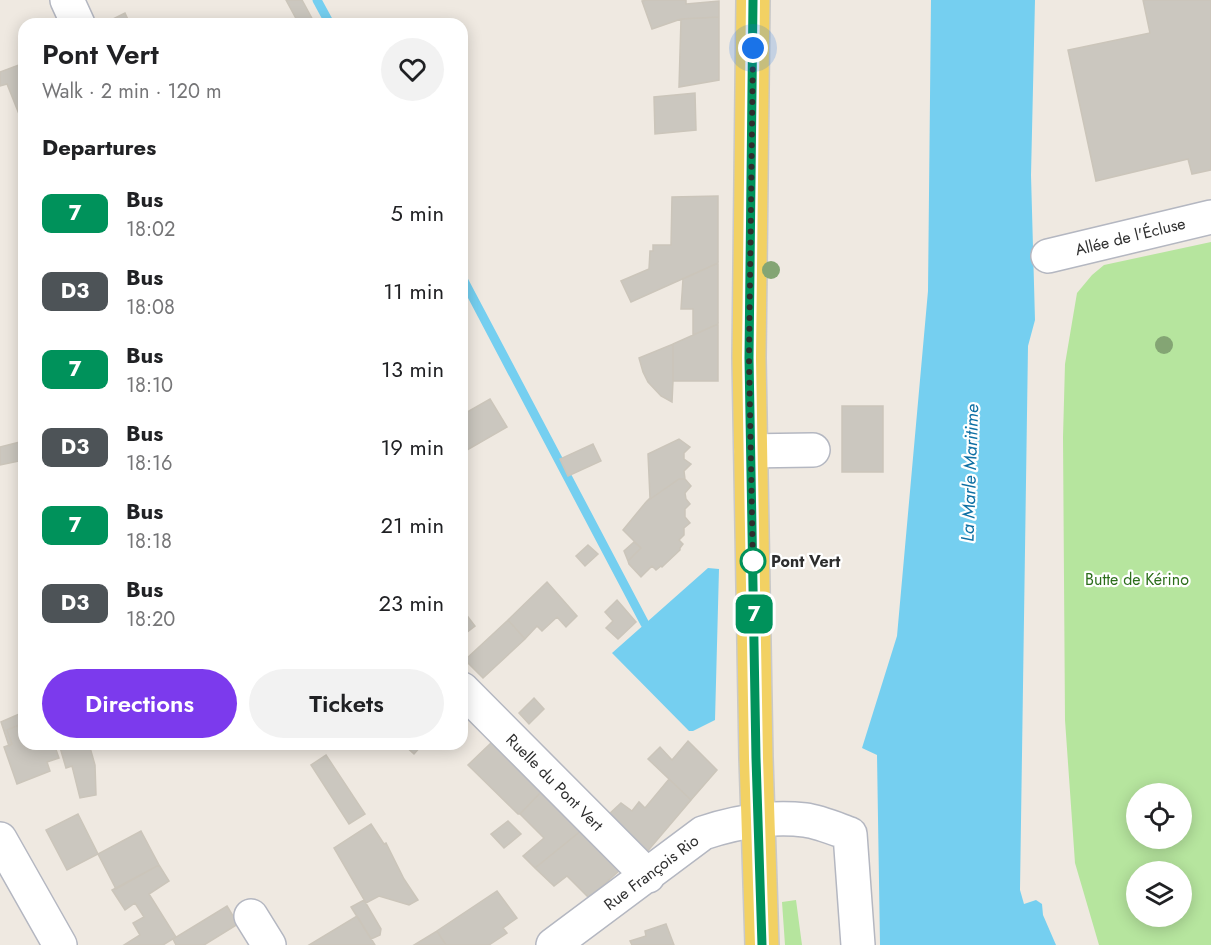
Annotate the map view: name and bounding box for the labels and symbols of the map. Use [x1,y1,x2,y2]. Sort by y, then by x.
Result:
your location [738,33,768,63]
street label: Allée de l'Écluse [1073,212,1188,261]
water label: La Marle Maritime [955,404,985,542]
marker: Pont Vert [740,548,766,574]
place label: Pont Vert [771,550,841,573]
park label: Butte de Kérino [1085,568,1189,591]
line badge: 7 [734,594,774,634]
street label: Ruelle du Pont Vert [501,729,609,836]
street label: Rue François Rio [599,829,704,916]

